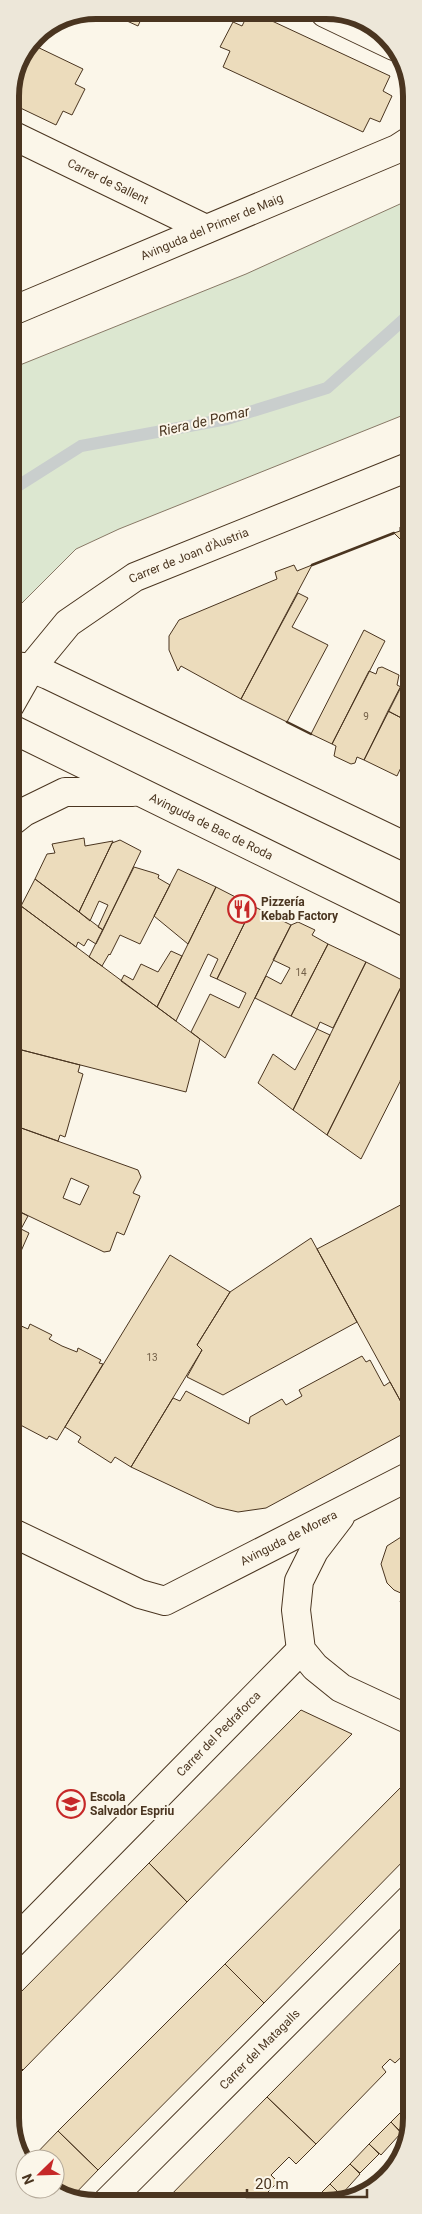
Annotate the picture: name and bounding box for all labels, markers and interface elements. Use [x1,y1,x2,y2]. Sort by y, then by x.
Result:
street label: Carrer de Sallent [65,156,151,207]
street label: Avinguda del Primer de Maig [139,191,285,263]
water label: Riera de Pomar [157,403,251,439]
street label: Carrer de Joan d'Àustria [126,525,251,586]
house number: 9 [363,711,369,722]
street label: Avinguda de Bac de Roda [147,790,275,863]
restaurant icon: Pizzería Kebab Factory [227,894,257,924]
place label: Pizzería Kebab Factory [261,895,339,923]
house number: 14 [295,967,307,978]
house number: 13 [146,1352,158,1363]
street label: Avinguda de Morera [238,1507,339,1568]
street label: Carrer del Pedraforca [174,1688,263,1779]
school or university icon: Escola Salvador Espriu [56,1789,86,1819]
place label: Escola Salvador Espriu [90,1790,175,1818]
street label: Carrer del Matagalls [217,2006,303,2092]
north arrow [15,2149,65,2199]
scale bar [247,2166,367,2198]
text: N [19,2171,37,2187]
text: 20 m [255,2175,289,2193]

